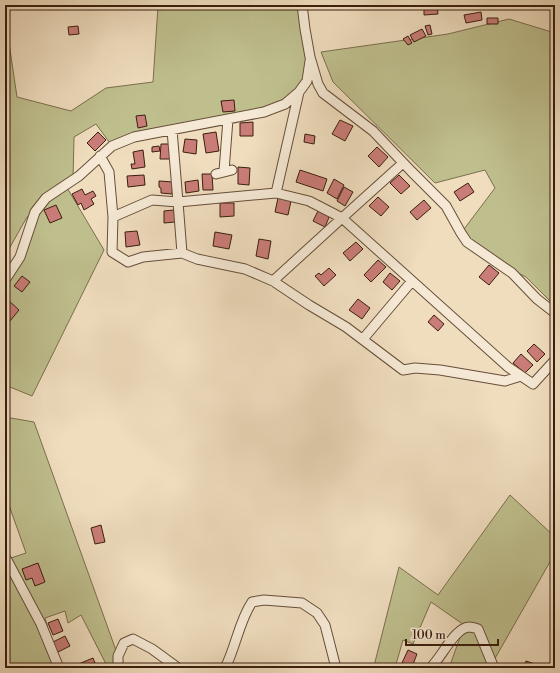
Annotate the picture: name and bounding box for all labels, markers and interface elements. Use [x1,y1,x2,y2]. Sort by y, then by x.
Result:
scale bar [406,621,498,647]
text: 100 m [412,628,446,643]

